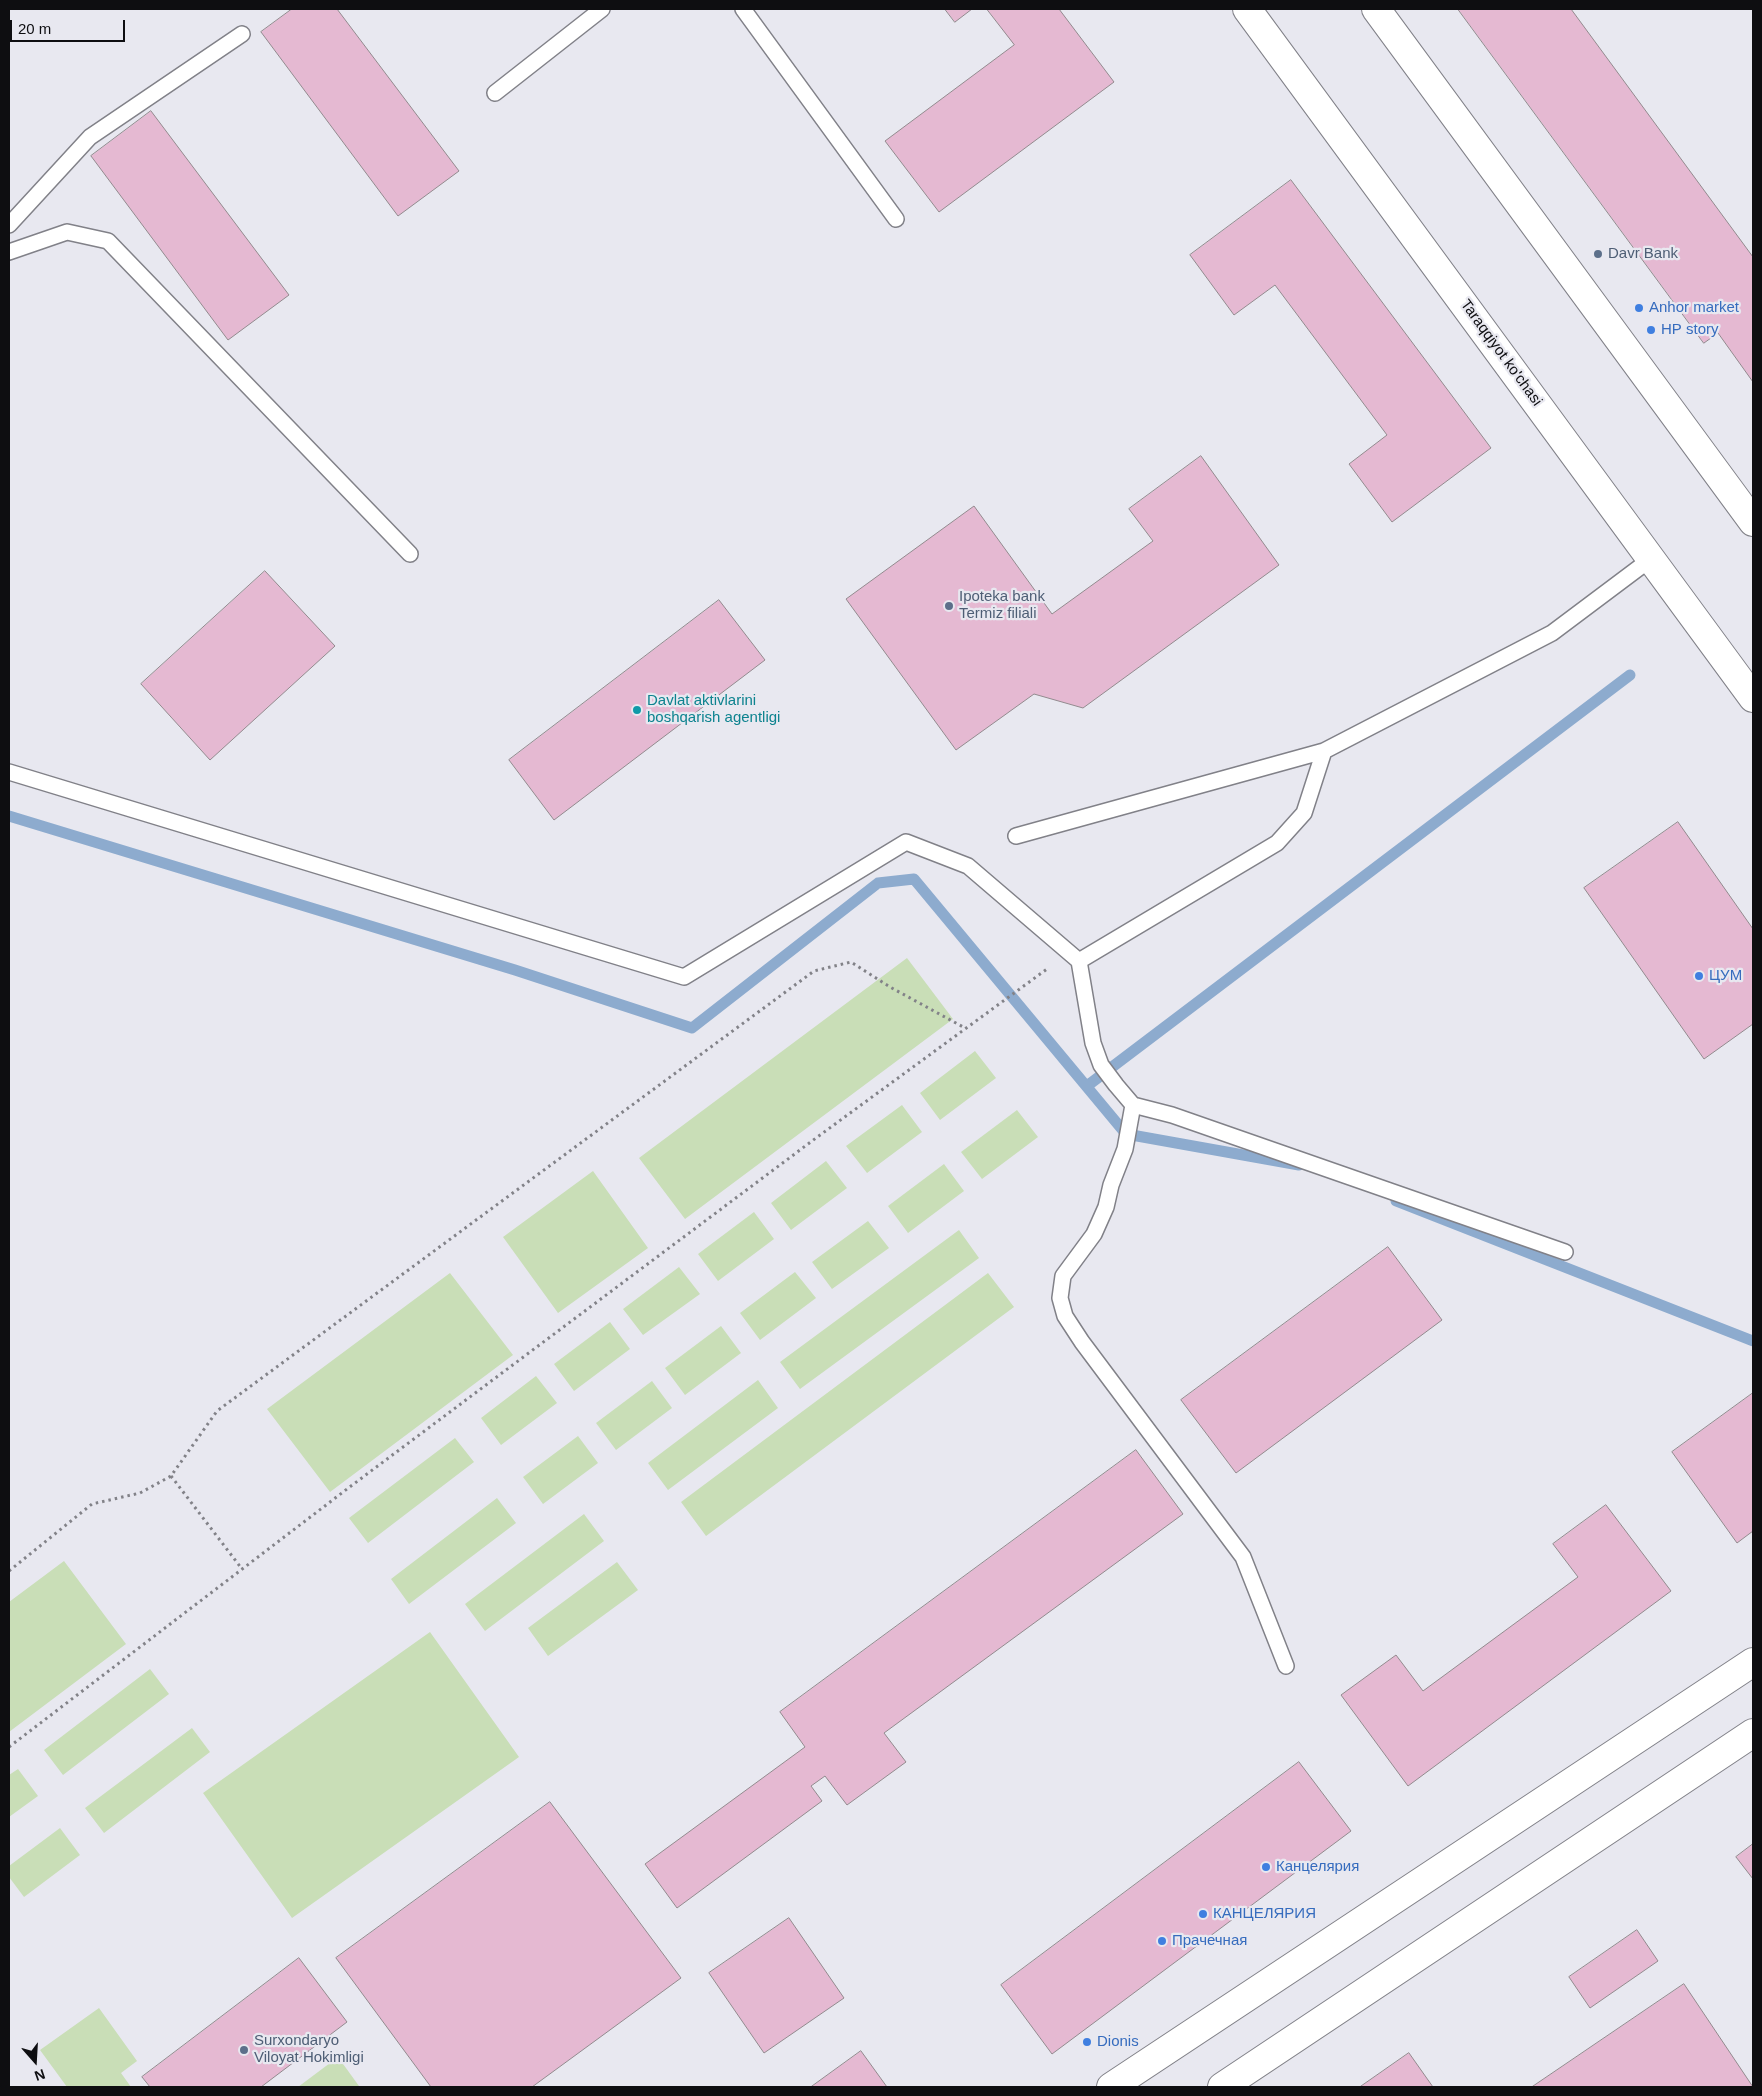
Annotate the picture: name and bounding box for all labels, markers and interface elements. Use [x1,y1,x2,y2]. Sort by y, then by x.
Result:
scale bar [12,10,128,42]
text: 20 m [18,20,51,37]
place label: Davr Bank [1608,245,1678,263]
marker: Davr Bank [1592,248,1604,260]
street label: Taraqqiyot ko'chasi [1456,296,1546,410]
place label: Anhor market [1649,299,1739,317]
marker: Anhor market [1633,302,1645,314]
place label: HP story [1661,321,1719,339]
marker: HP story [1645,324,1657,336]
place label: Ipoteka bank Termiz filiali [959,588,1045,623]
marker: Ipoteka bank Termiz filiali [943,600,955,612]
place label: Davlat aktivlarini boshqarish agentligi [647,692,780,727]
marker: Davlat aktivlarini boshqarish agentligi [631,704,643,716]
place label: ЦУМ [1709,967,1742,985]
marker: ЦУМ [1693,970,1705,982]
place label: Канцелярия [1276,1858,1359,1876]
marker: Канцелярия [1260,1861,1272,1873]
place label: КАНЦЕЛЯРИЯ [1213,1905,1316,1923]
marker: КАНЦЕЛЯРИЯ [1197,1908,1209,1920]
place label: Прачечная [1172,1932,1247,1950]
marker: Прачечная [1156,1935,1168,1947]
place label: Surxondaryo Viloyat Hokimligi [254,2032,364,2067]
place label: Dionis [1097,2033,1139,2051]
north arrow [10,2036,60,2086]
marker: Dionis [1081,2036,1093,2048]
marker: Surxondaryo Viloyat Hokimligi [238,2044,250,2056]
text: N [32,2066,47,2084]

